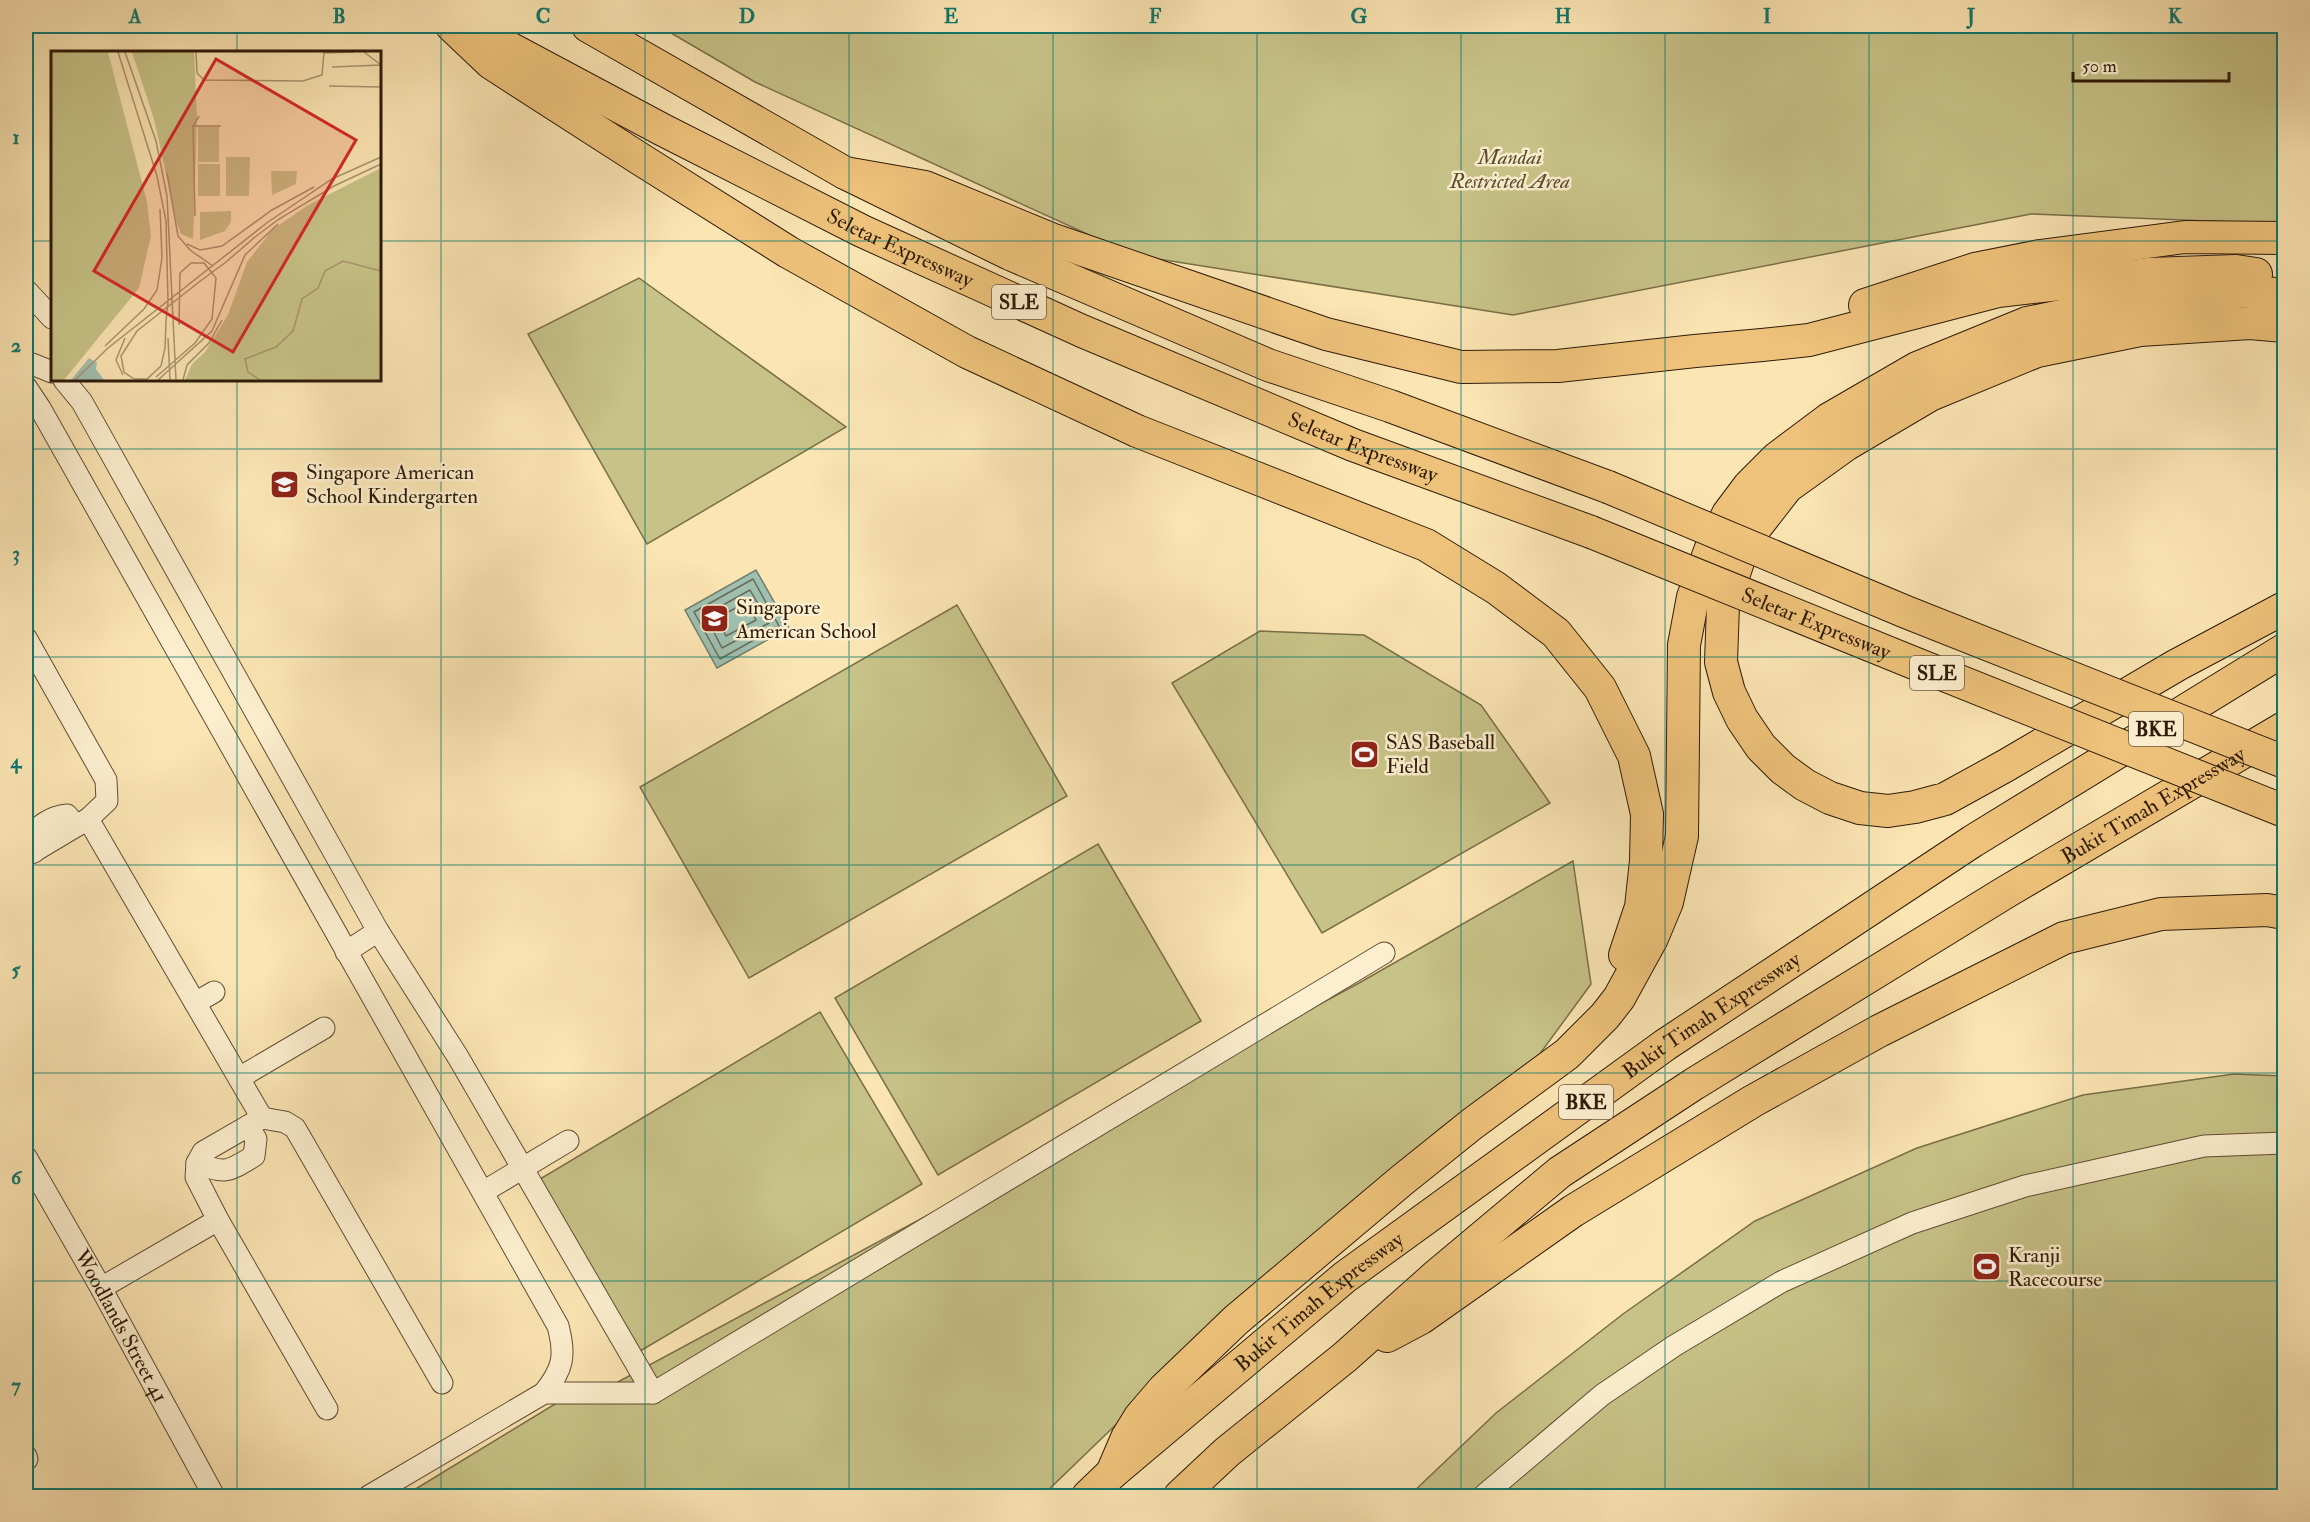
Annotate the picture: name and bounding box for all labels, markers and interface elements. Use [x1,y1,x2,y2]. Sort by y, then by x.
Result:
text: A [128,4,142,29]
text: B [332,4,346,29]
text: C [536,4,550,29]
text: D [739,4,755,29]
text: E [944,4,959,29]
text: F [1149,4,1162,29]
text: G [1351,4,1368,29]
text: H [1555,4,1571,29]
text: I [1763,4,1771,29]
text: J [1966,4,1975,29]
text: K [2168,4,2183,29]
scale bar [2073,45,2229,83]
inset map [51,51,381,381]
text: 50 m [2082,55,2117,78]
text: 1 [12,125,20,150]
park label: Mandai Restricted Area [1449,144,1570,195]
street label: Seletar Expressway [822,202,978,294]
road number: SLE [992,285,1046,319]
text: 2 [11,333,21,358]
street label: Seletar Expressway [1284,406,1442,489]
place label: Singapore American School Kindergarten [306,459,478,510]
school or university icon: Singapore American School Kindergarten [269,468,301,500]
text: 3 [12,541,20,566]
street label: Seletar Expressway [1737,581,1895,666]
place label: Singapore American School [735,594,877,645]
school or university icon: Singapore American School [699,603,731,635]
road number: SLE [1910,656,1964,690]
road number: BKE [2129,712,2183,746]
place label: SAS Baseball Field [1386,729,1496,780]
sports icon: SAS Baseball Field [1349,738,1381,770]
street label: Bukit Timah Expressway [2056,740,2251,870]
text: 4 [10,749,23,774]
street label: Bukit Timah Expressway [1617,946,1806,1085]
text: 5 [12,957,22,982]
road number: BKE [1559,1085,1613,1119]
text: 6 [11,1165,23,1190]
street label: Bukit Timah Expressway [1229,1226,1410,1378]
place label: Kranji Racecourse [2008,1242,2102,1293]
street label: Woodlands Street 41 [67,1244,174,1408]
sports icon: Kranji Racecourse [1971,1251,2003,1283]
text: 7 [11,1373,21,1398]

